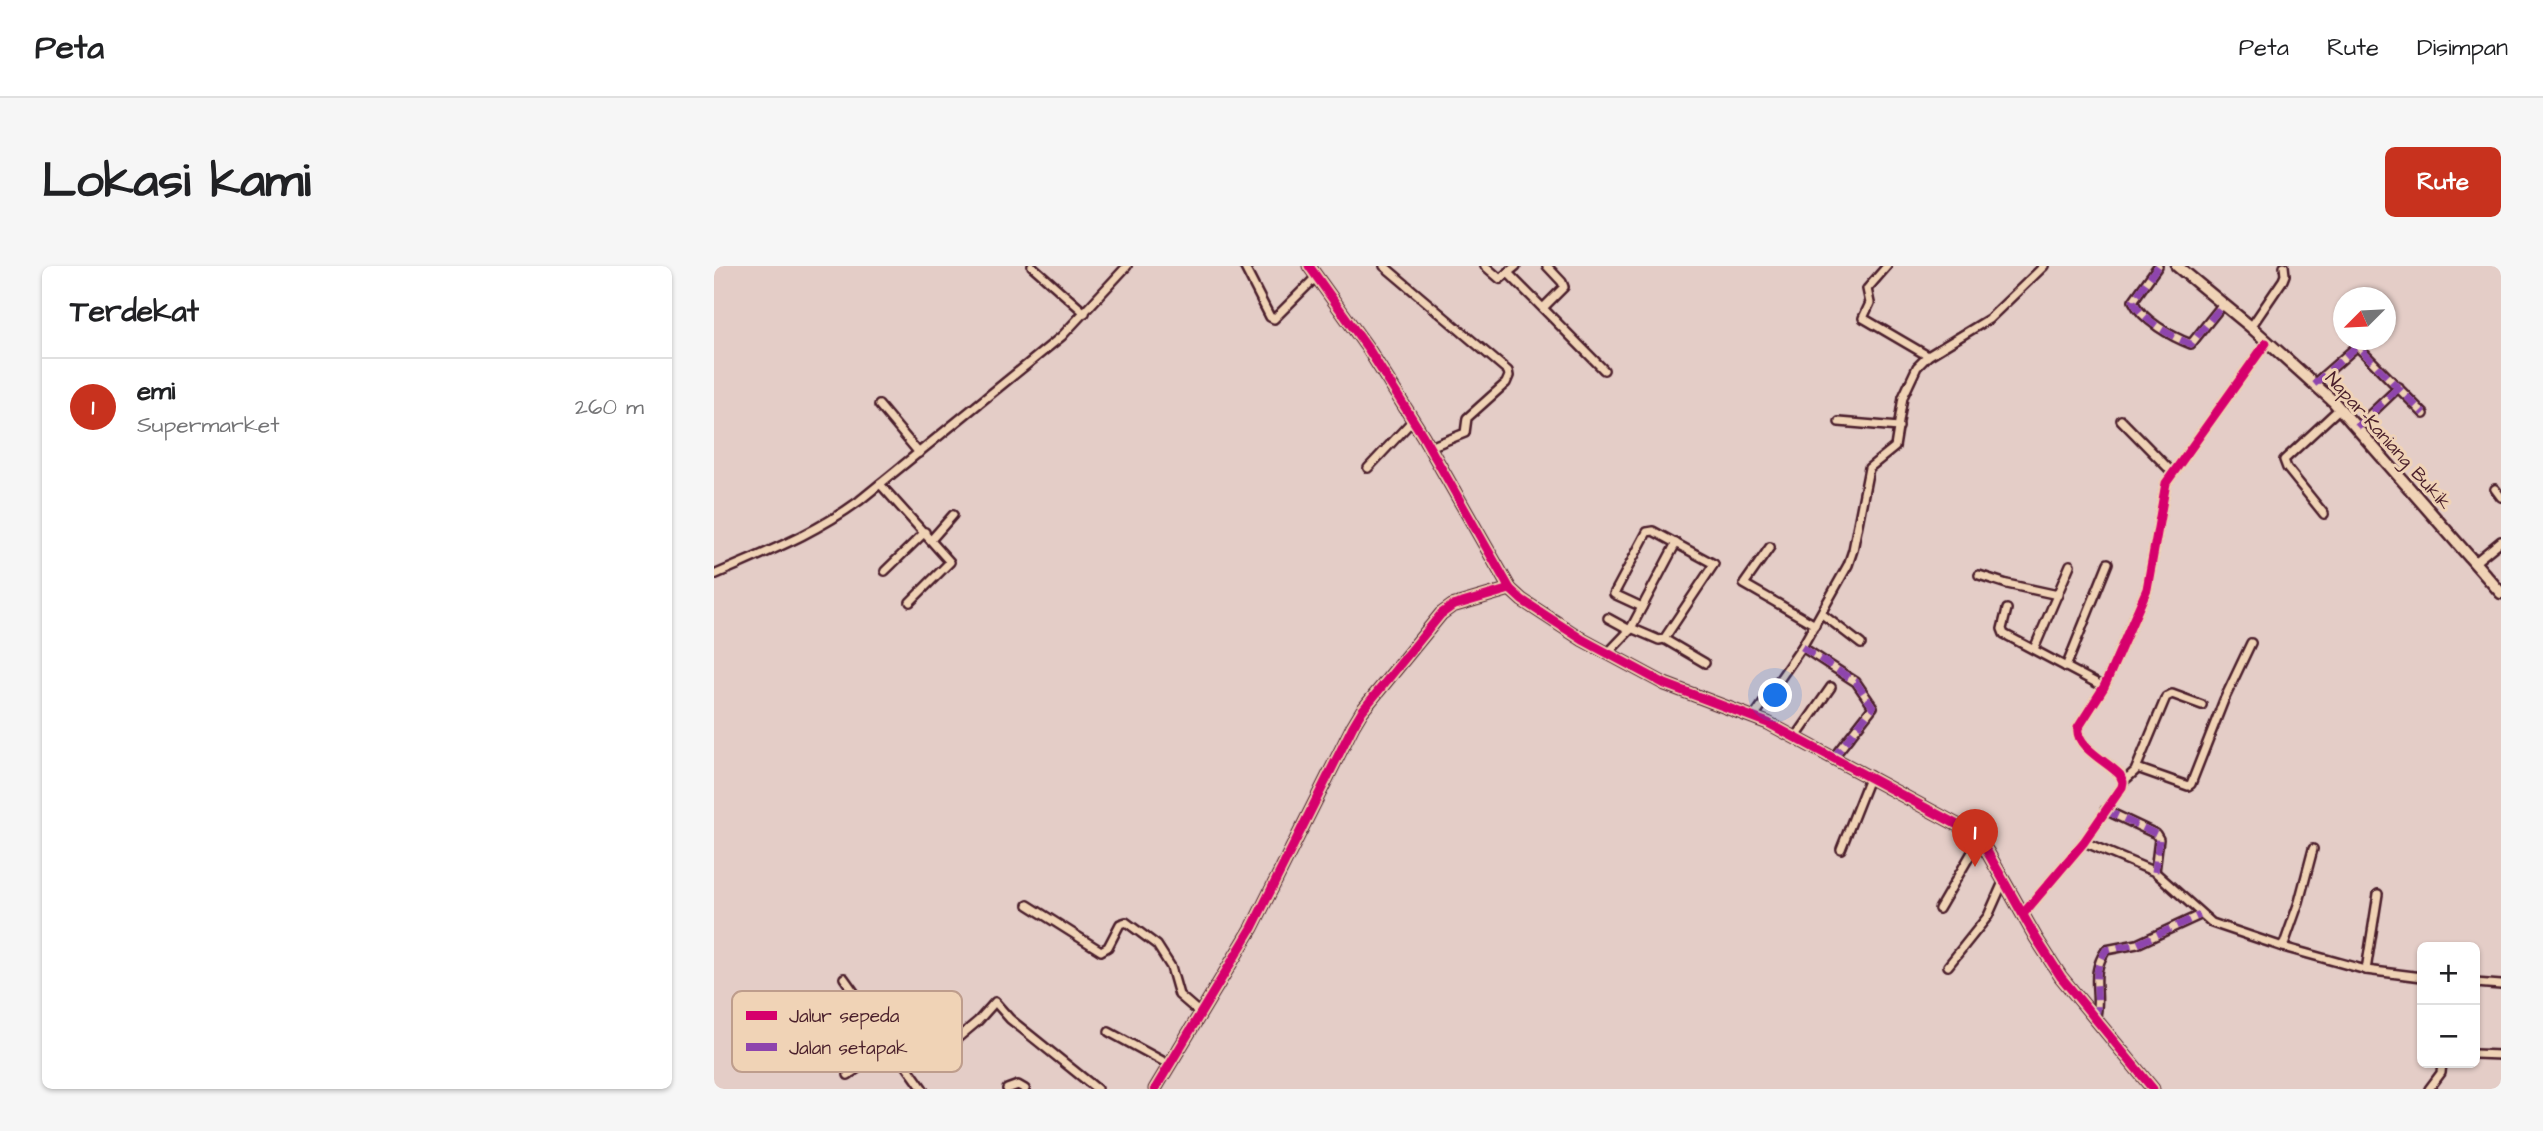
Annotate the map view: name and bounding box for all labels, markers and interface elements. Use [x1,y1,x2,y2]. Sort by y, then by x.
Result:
text: Peta [35,25,104,71]
text: Peta [2239,31,2289,65]
text: Rute [2327,31,2379,65]
text: Disimpan [2417,31,2508,65]
button: Rute [2385,147,2501,217]
text: Lokasi kami [42,148,311,216]
north arrow [2333,287,2396,350]
text: Terdekat [70,291,199,333]
street label: Napar-Kaniang Bukik [2318,366,2458,517]
text: emi [137,373,175,409]
text: 1 [92,391,94,423]
text: 260 m [575,391,644,423]
text: Supermarket [137,409,280,441]
your location [1758,678,1792,712]
pin: 1 [1952,809,1998,867]
map controls [2417,942,2480,1068]
button: + [2417,942,2480,1005]
legend [732,991,962,1072]
text: Jalur sepeda [789,1003,900,1030]
button: − [2417,1005,2480,1068]
text: Jalan setapak [789,1035,908,1062]

